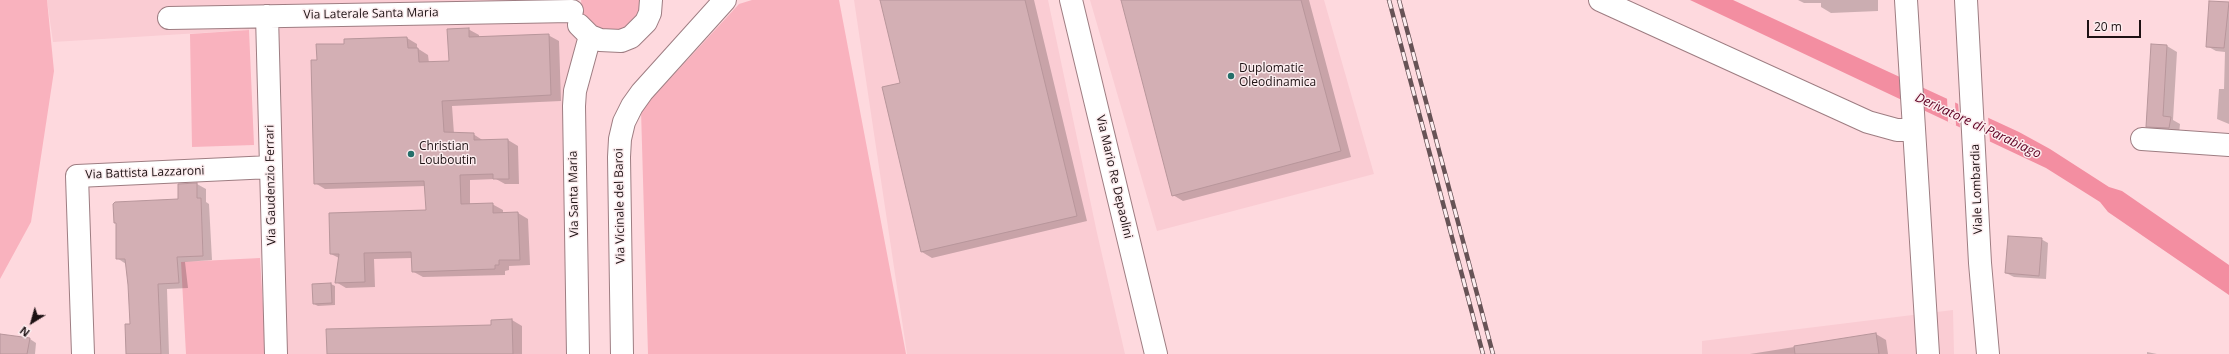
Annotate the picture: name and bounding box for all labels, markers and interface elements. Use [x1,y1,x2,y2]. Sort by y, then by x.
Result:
street label: Via Laterale Santa Maria [303,6,439,22]
scale bar [2089,12,2143,38]
text: 20 m [2094,18,2122,35]
place label: Duplomatic Oleodinamica [1239,62,1316,90]
marker: Duplomatic Oleodinamica [1226,71,1236,81]
water label: Derivatore di Parabiago [1913,90,2043,162]
street label: Via Mario Re Depaolini [1093,114,1135,240]
street label: Via Gaudenzio Ferrari [263,125,279,245]
place label: Christian Louboutin [419,140,476,168]
street label: Viale Lombardia [1968,144,1986,234]
street label: Via Vicinale del Baroi [612,148,628,264]
marker: Christian Louboutin [406,149,416,159]
street label: Via Santa Maria [566,151,582,237]
street label: Via Battista Lazzaroni [85,164,205,182]
north arrow [12,302,52,342]
text: N [16,323,33,341]

